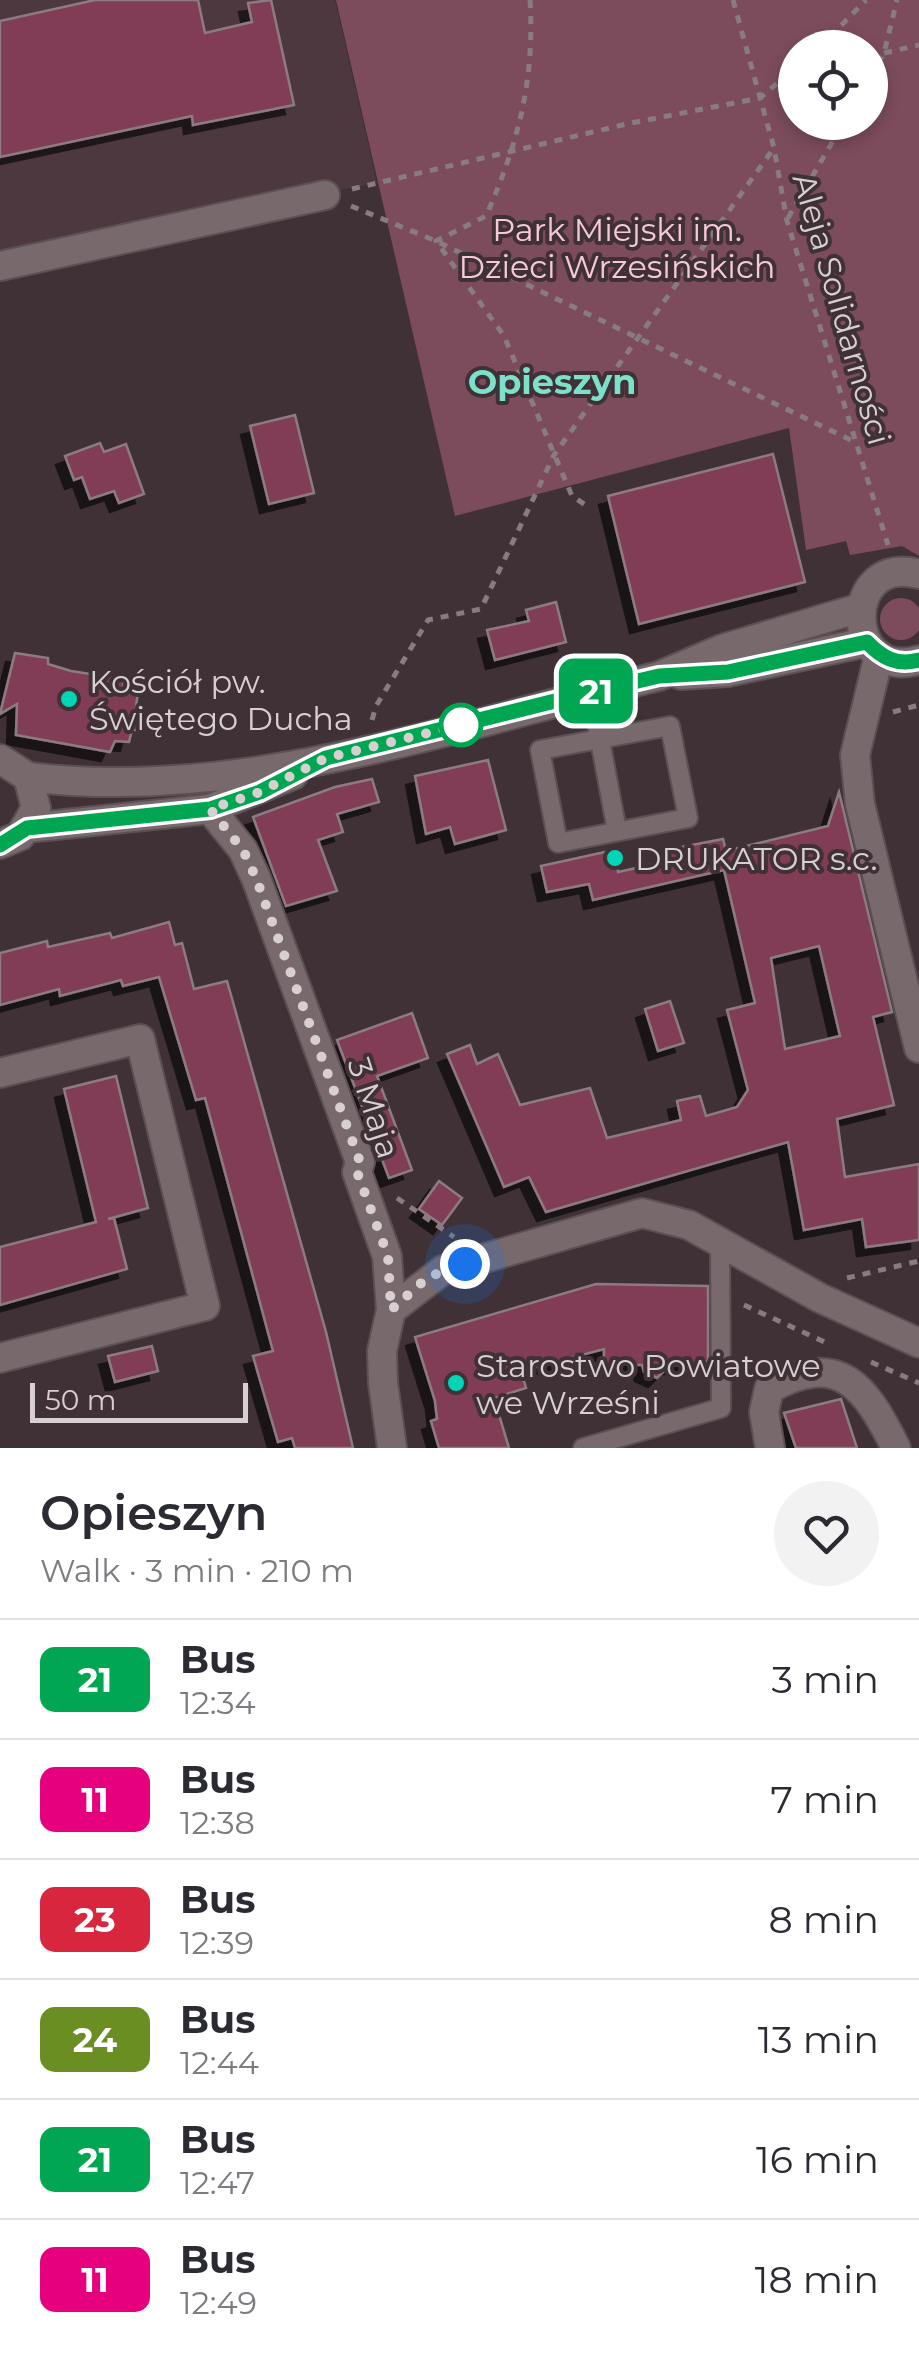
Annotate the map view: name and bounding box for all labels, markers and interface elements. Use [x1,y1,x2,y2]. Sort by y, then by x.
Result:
map controls [778,30,888,140]
button: locate [778,30,888,140]
street label: Aleja Solidarności [785,169,899,449]
park label: Park Miejski im. Dzieci Wrzesińskich [459,210,775,286]
district label: Opieszyn [468,360,636,403]
line badge: 21 [551,658,641,724]
place label: Kościół pw. Świętego Ducha [89,662,353,738]
text: 21 [579,670,613,713]
marker: Kościół pw. Świętego Ducha [58,688,80,710]
unlabelled marker [440,704,482,746]
place label: DRUKATOR s.c. [635,839,877,878]
marker: DRUKATOR s.c. [604,847,626,869]
street label: 3 Maja [339,1053,409,1163]
your location [440,1239,490,1289]
place label: Starostwo Powiatowe we Wrześni [476,1346,821,1422]
marker: Starostwo Powiatowe we Wrześni [445,1372,467,1394]
scale bar [30,1378,248,1422]
text: 50 m [45,1383,116,1417]
button: heart [774,1481,879,1586]
text: Opieszyn [40,1484,267,1542]
text: Walk · 3 min · 210 m [40,1551,354,1590]
text: Bus [180,1636,255,1683]
text: 3 min [771,1656,879,1703]
text: 21 [78,1658,112,1701]
text: 12:34 [180,1683,256,1722]
text: Bus [180,1756,255,1803]
text: 7 min [770,1776,879,1823]
text: 11 [81,1778,109,1821]
text: 12:38 [180,1803,255,1842]
text: Bus [180,1876,255,1923]
text: 8 min [769,1896,879,1943]
text: 23 [74,1898,116,1941]
text: 12:39 [180,1923,254,1962]
text: Bus [180,1996,255,2043]
text: 13 min [758,2016,879,2063]
text: 24 [73,2018,117,2061]
text: 12:44 [180,2043,259,2082]
text: Bus [180,2116,255,2163]
text: 16 min [756,2136,879,2183]
text: 21 [78,2138,112,2181]
text: 12:47 [180,2163,255,2202]
text: Bus [180,2236,255,2283]
text: 18 min [755,2256,879,2303]
text: 11 [81,2258,109,2301]
text: 12:49 [180,2283,257,2322]

